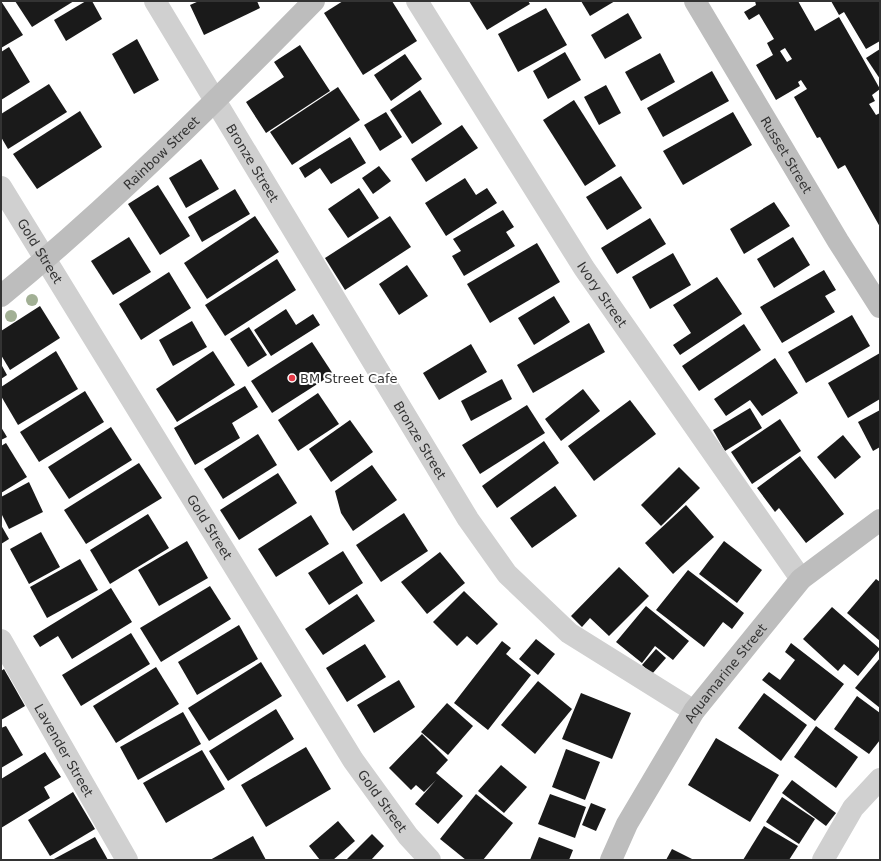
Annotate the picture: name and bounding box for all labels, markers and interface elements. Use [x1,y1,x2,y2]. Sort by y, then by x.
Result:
street label: Rainbow Street [121,113,203,193]
street label: Russet Street [757,114,815,196]
street label: Bronze Street [223,121,282,205]
street label: Gold Street [14,216,65,286]
street label: Ivory Street [574,259,630,330]
place label: BM Street Cafe [300,371,398,386]
marker: BM Street Cafe [287,373,297,383]
street label: Bronze Street [391,398,449,482]
street label: Gold Street [184,492,235,563]
street label: Aquamarine Street [682,621,770,726]
street label: Lavender Street [31,701,96,800]
street label: Gold Street [355,767,410,835]

